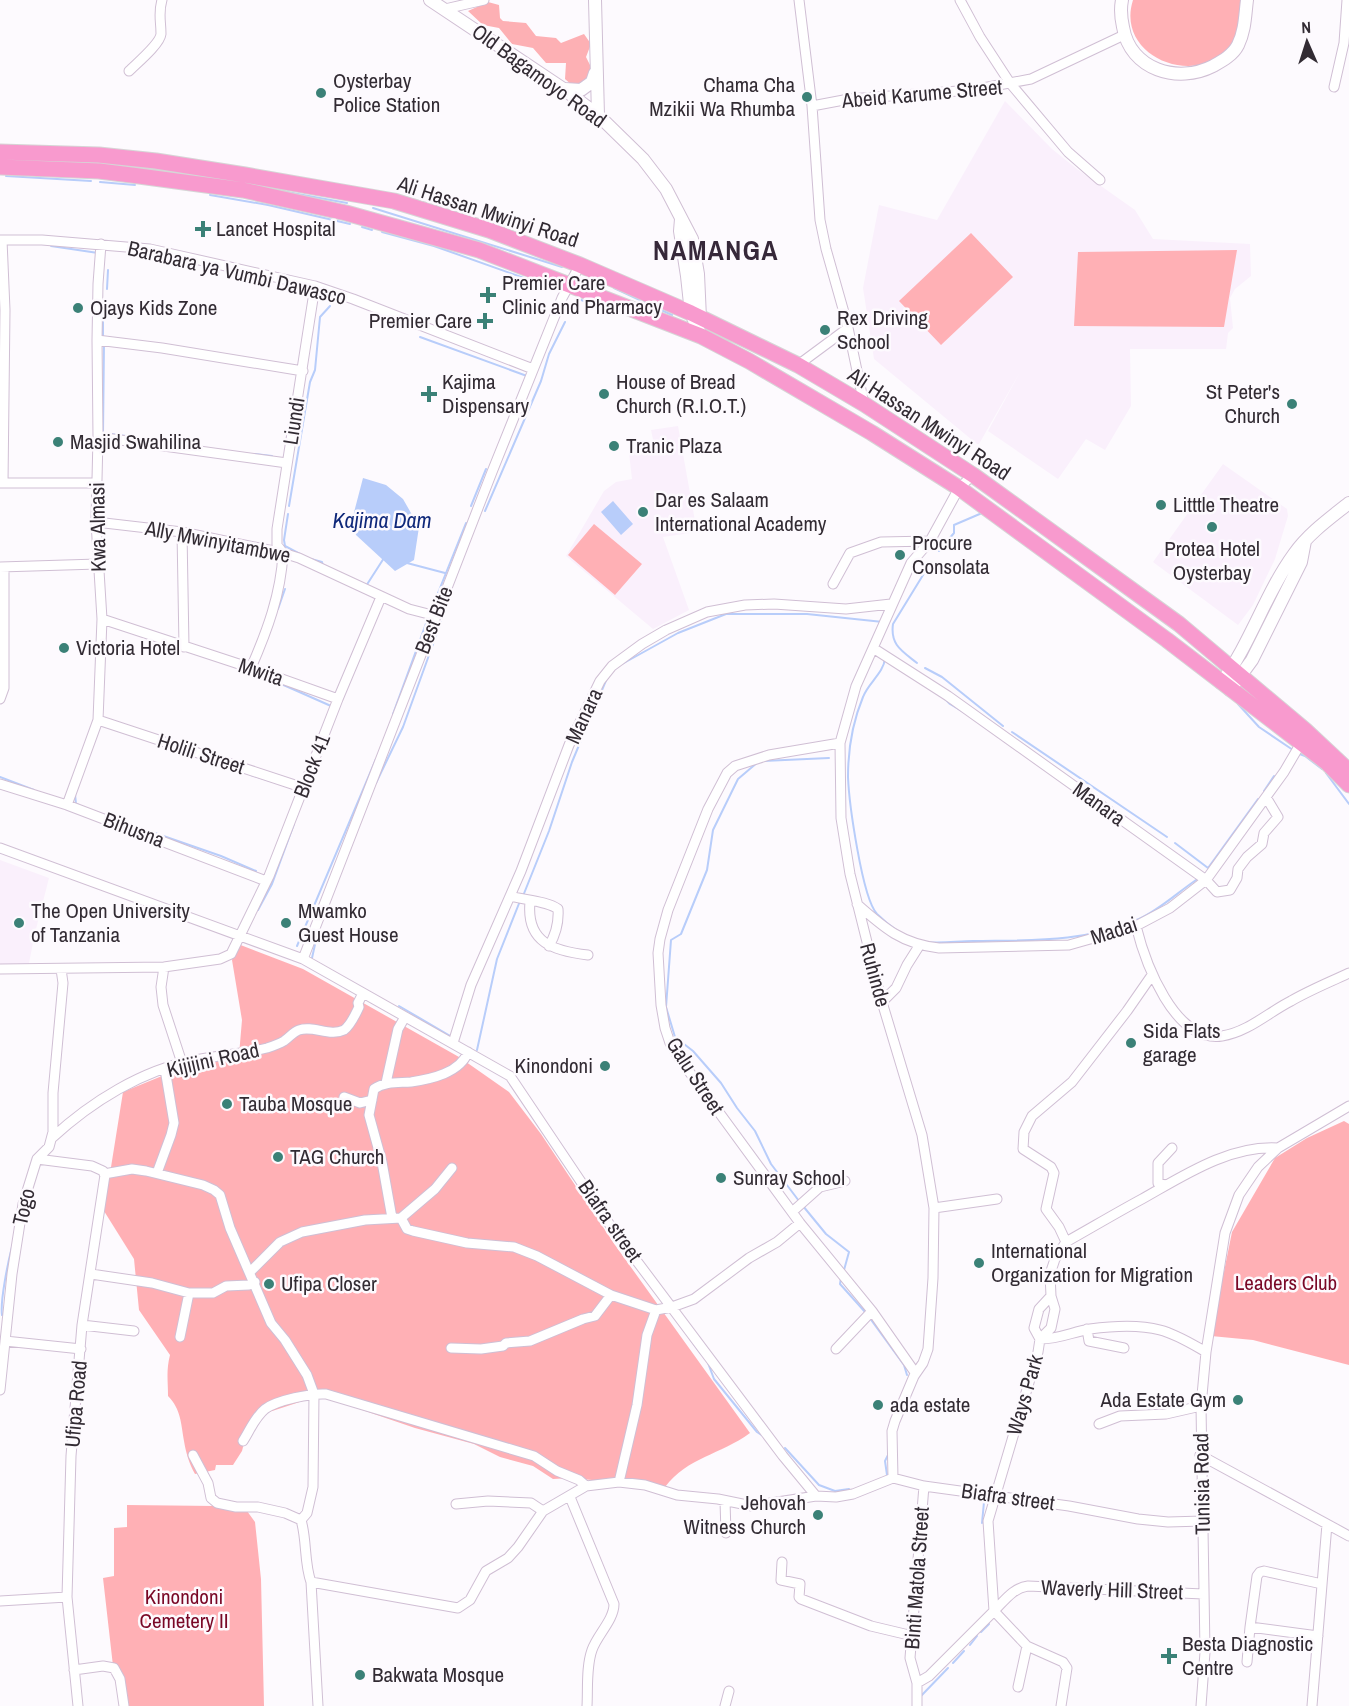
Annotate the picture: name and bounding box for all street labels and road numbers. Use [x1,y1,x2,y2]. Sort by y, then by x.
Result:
street label: Old Bagamoyo Road [466,17,612,134]
street label: Abeid Karume Street [840,72,1004,115]
street label: Ali Hassan Mwinyi Road [393,168,582,254]
street label: Barabara ya Vumbi Dawasco [125,233,349,312]
street label: Ali Hassan Mwinyi Road [841,360,1016,487]
street label: Liundi [275,395,312,447]
street label: Kwa Almasi [82,482,113,572]
street label: Ally Mwinyitambwe [142,513,293,570]
street label: Best Bite [407,582,460,658]
street label: Mwita [235,650,288,693]
street label: Manara [558,683,609,748]
street label: Holili Street [154,726,249,781]
street label: Block 41 [286,729,337,802]
street label: Manara [1067,775,1132,833]
street label: Bihusna [99,805,169,855]
street label: Madai [1087,909,1141,952]
street label: Ruhinde [853,940,898,1010]
street label: Galu Street [660,1031,731,1120]
street label: Kijijini Road [164,1035,262,1084]
street label: Biafra street [572,1174,649,1268]
street label: Togo [5,1185,42,1228]
street label: Ways Park [999,1351,1050,1439]
street label: Ufipa Road [57,1359,94,1449]
street label: Tunisia Road [1186,1433,1217,1535]
street label: Biafra street [960,1476,1057,1517]
street label: Binti Matola Street [897,1506,936,1650]
street label: Waverly Hill Street [1041,1573,1184,1606]

